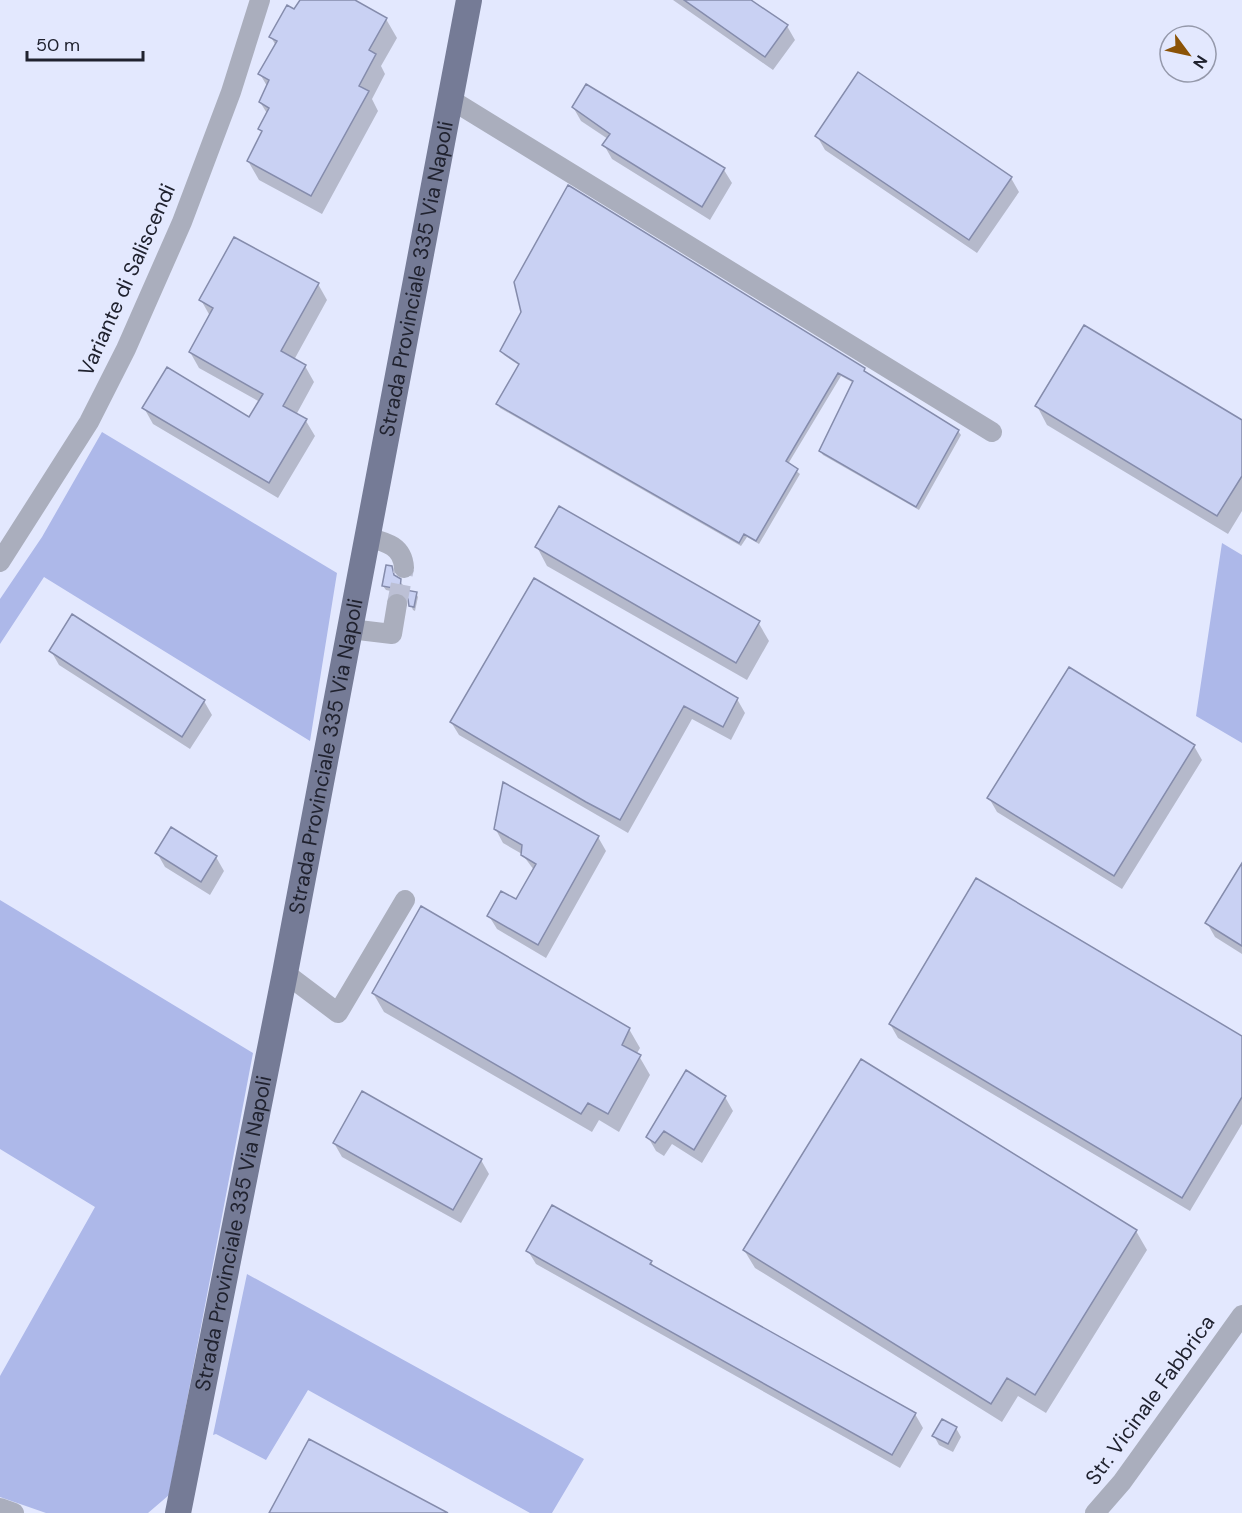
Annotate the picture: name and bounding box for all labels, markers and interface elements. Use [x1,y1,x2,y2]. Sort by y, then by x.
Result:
scale bar [27,24,142,62]
north arrow [1158,24,1218,84]
text: 50 m [36,33,80,57]
text: N [1188,51,1212,73]
street label: Strada Provinciale 335 Via Napoli [373,119,460,439]
street label: Variante di Saliscendi [72,179,182,381]
street label: Strada Provinciale 335 Via Napoli [282,596,370,917]
street label: Strada Provinciale 335 Via Napoli [188,1073,278,1394]
street label: Str. Vicinale Fabbrica [1079,1309,1221,1491]

